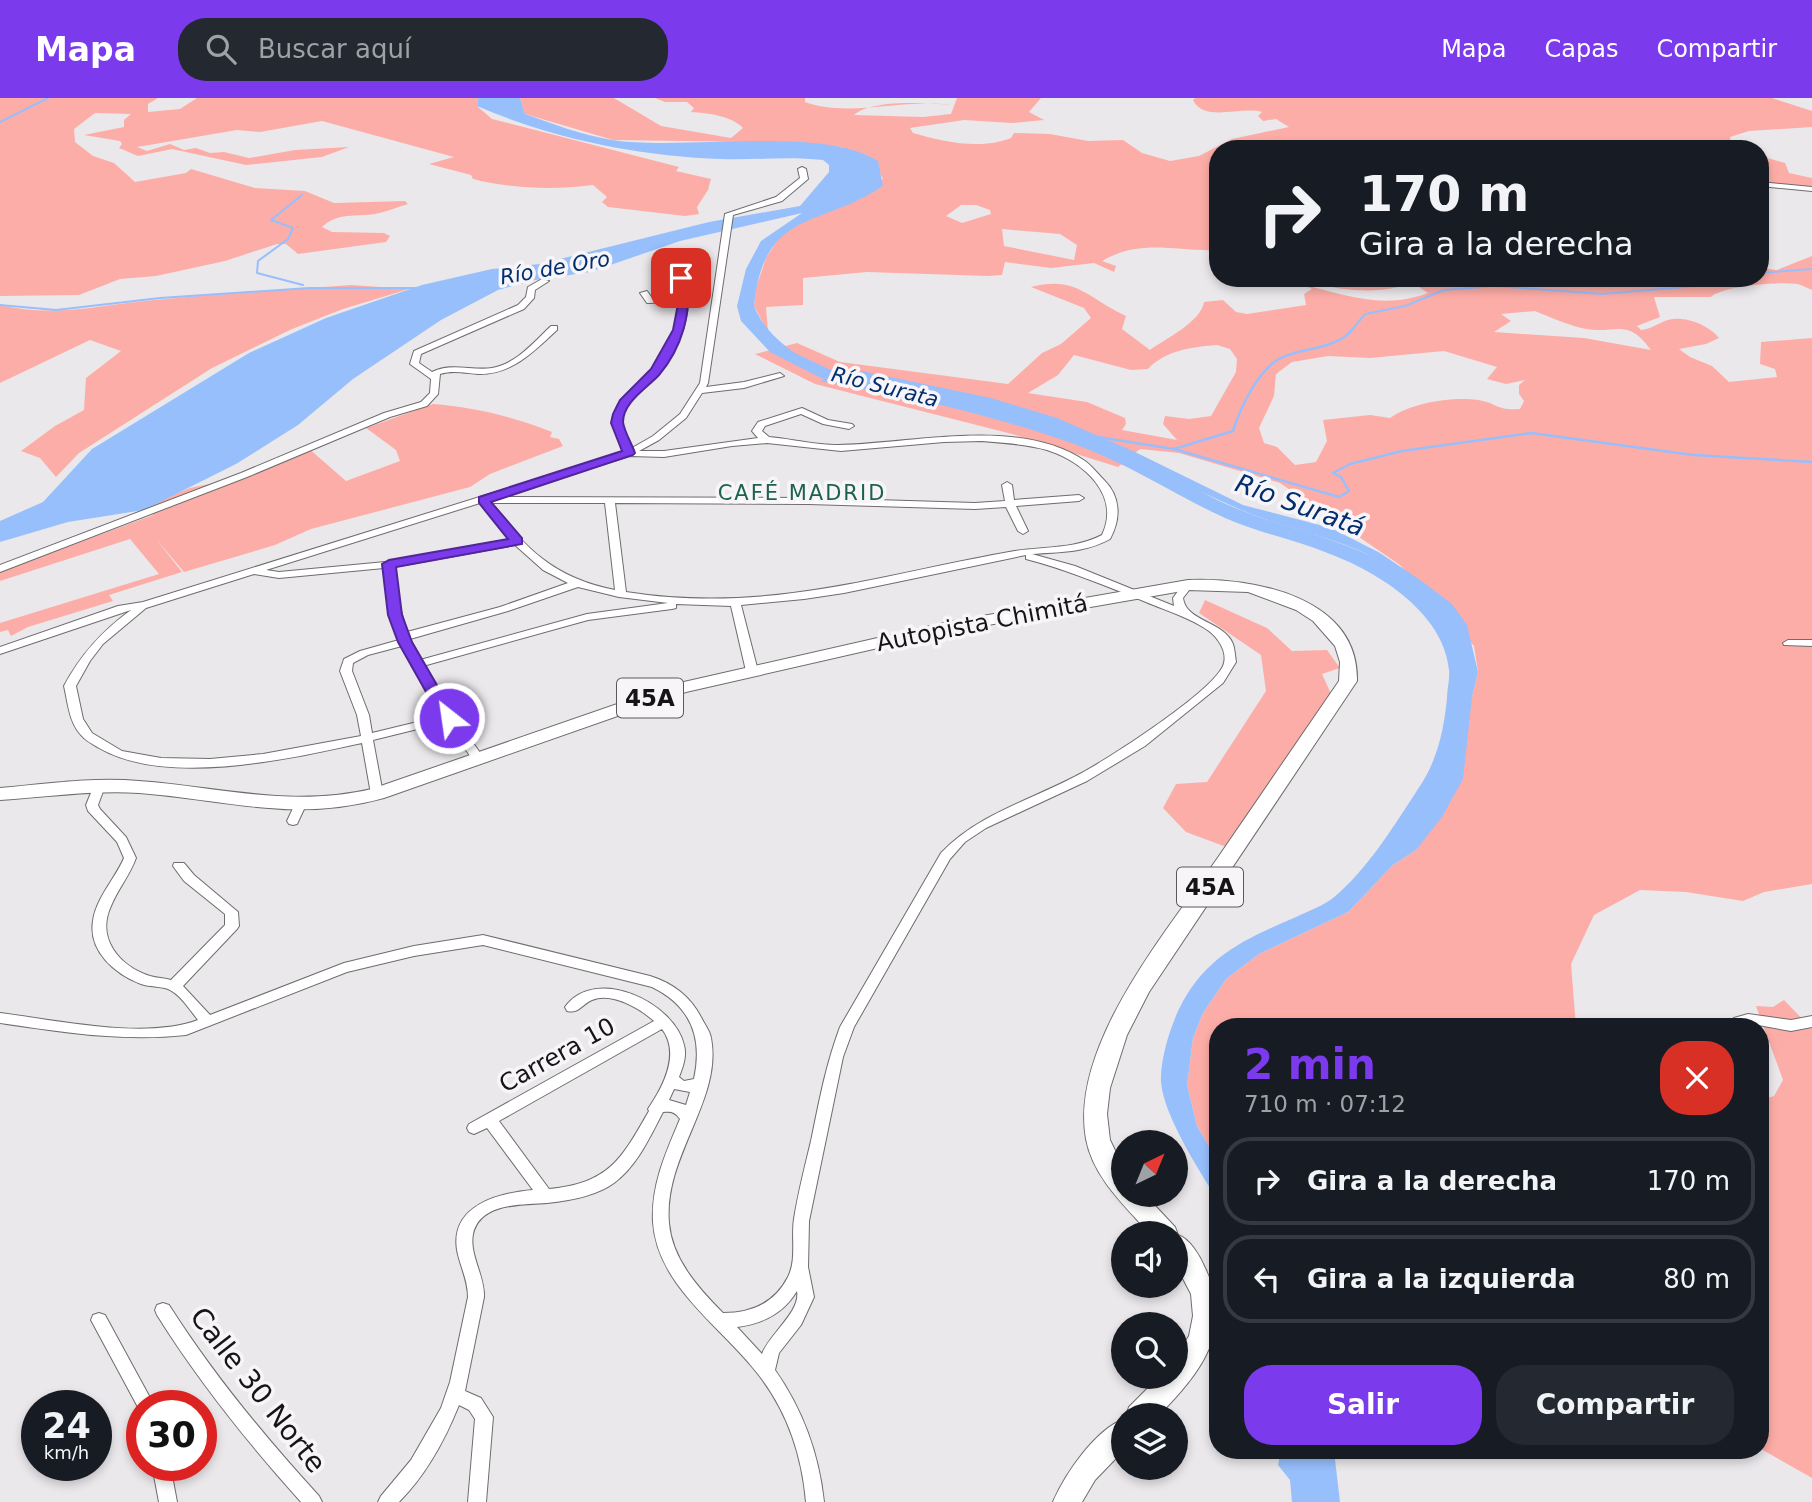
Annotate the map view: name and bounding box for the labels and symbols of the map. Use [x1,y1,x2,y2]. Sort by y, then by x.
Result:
water label: Río de Oro [498,247,612,289]
pin [651,248,711,308]
water label: Río Surata [829,362,941,412]
water label: Río Suratá [1231,468,1369,542]
district label: CAFÉ MADRID [718,480,886,505]
street label: Autopista Chimitá [874,589,1090,657]
road number: 45A [617,678,683,718]
position arrow [412,681,486,755]
road number: 45A [1177,867,1243,906]
street label: Carrera 10 [494,1012,620,1098]
north arrow [1111,1130,1188,1208]
street label: Calle 30 Norte [183,1301,333,1479]
speed limit sign: 30 [126,1390,217,1481]

